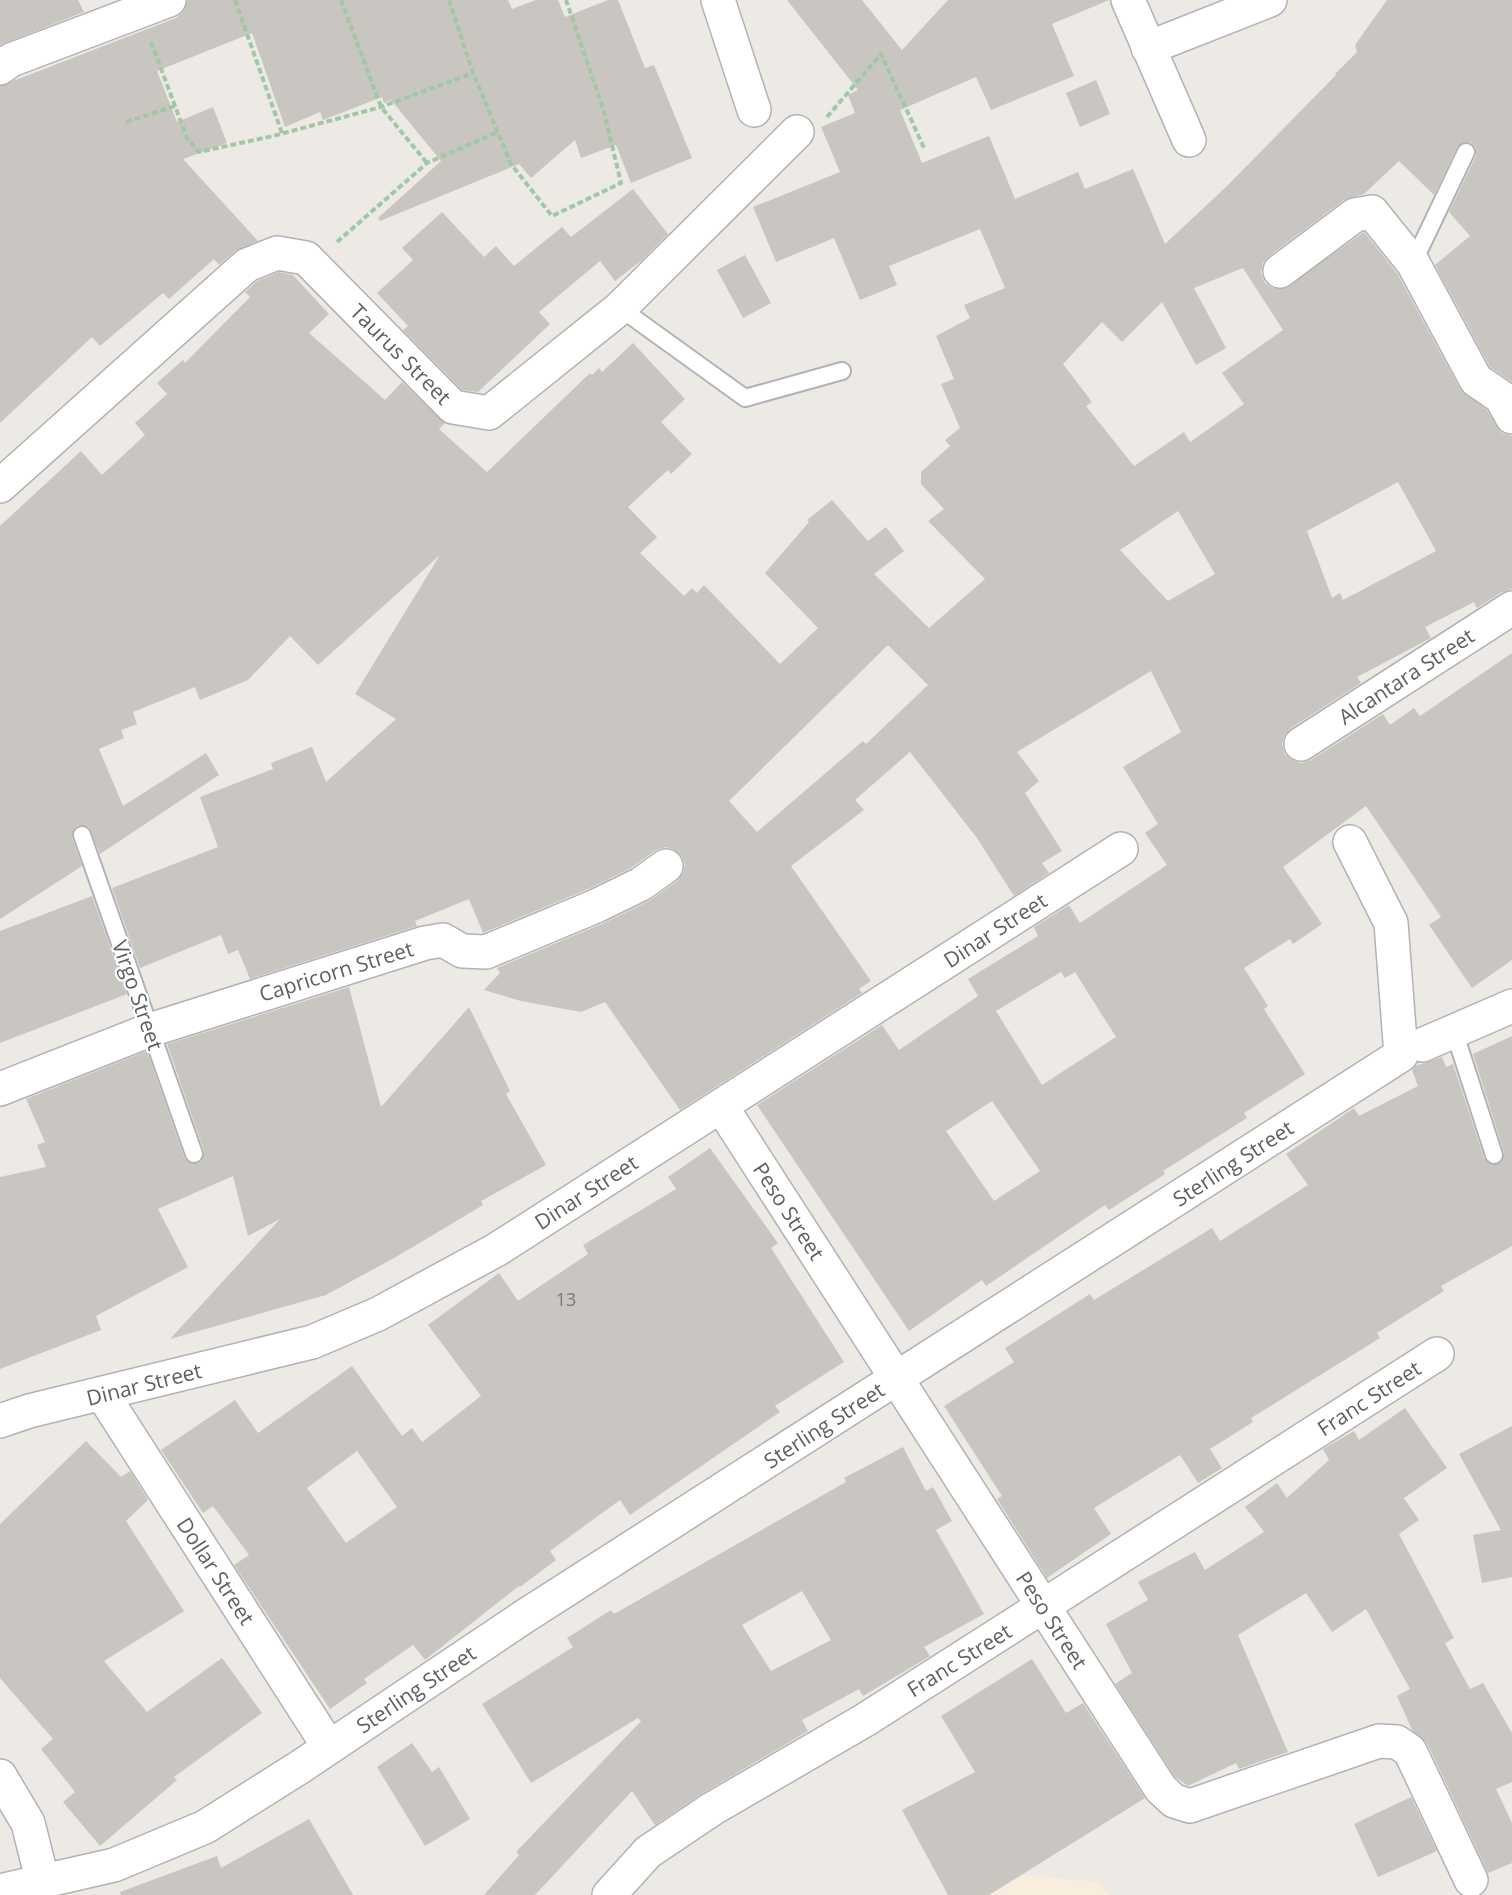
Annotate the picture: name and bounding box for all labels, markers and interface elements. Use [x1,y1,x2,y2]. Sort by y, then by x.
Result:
street label: Taurus Street [345,298,457,410]
street label: Alcantara Street [1333,622,1479,730]
street label: Dinar Street [938,886,1052,974]
street label: Capricorn Street [255,934,417,1008]
street label: Virgo Street [106,936,170,1054]
street label: Sterling Street [1167,1114,1299,1212]
street label: Dinar Street [529,1148,643,1236]
street label: Peso Street [747,1157,831,1265]
house number: 13 [556,1287,576,1311]
street label: Franc Street [1312,1354,1426,1442]
street label: Dinar Street [83,1356,205,1412]
street label: Sterling Street [758,1376,890,1474]
street label: Dollar Street [171,1512,261,1630]
street label: Peso Street [1010,1566,1094,1674]
street label: Franc Street [901,1617,1017,1703]
street label: Sterling Street [351,1639,481,1739]

